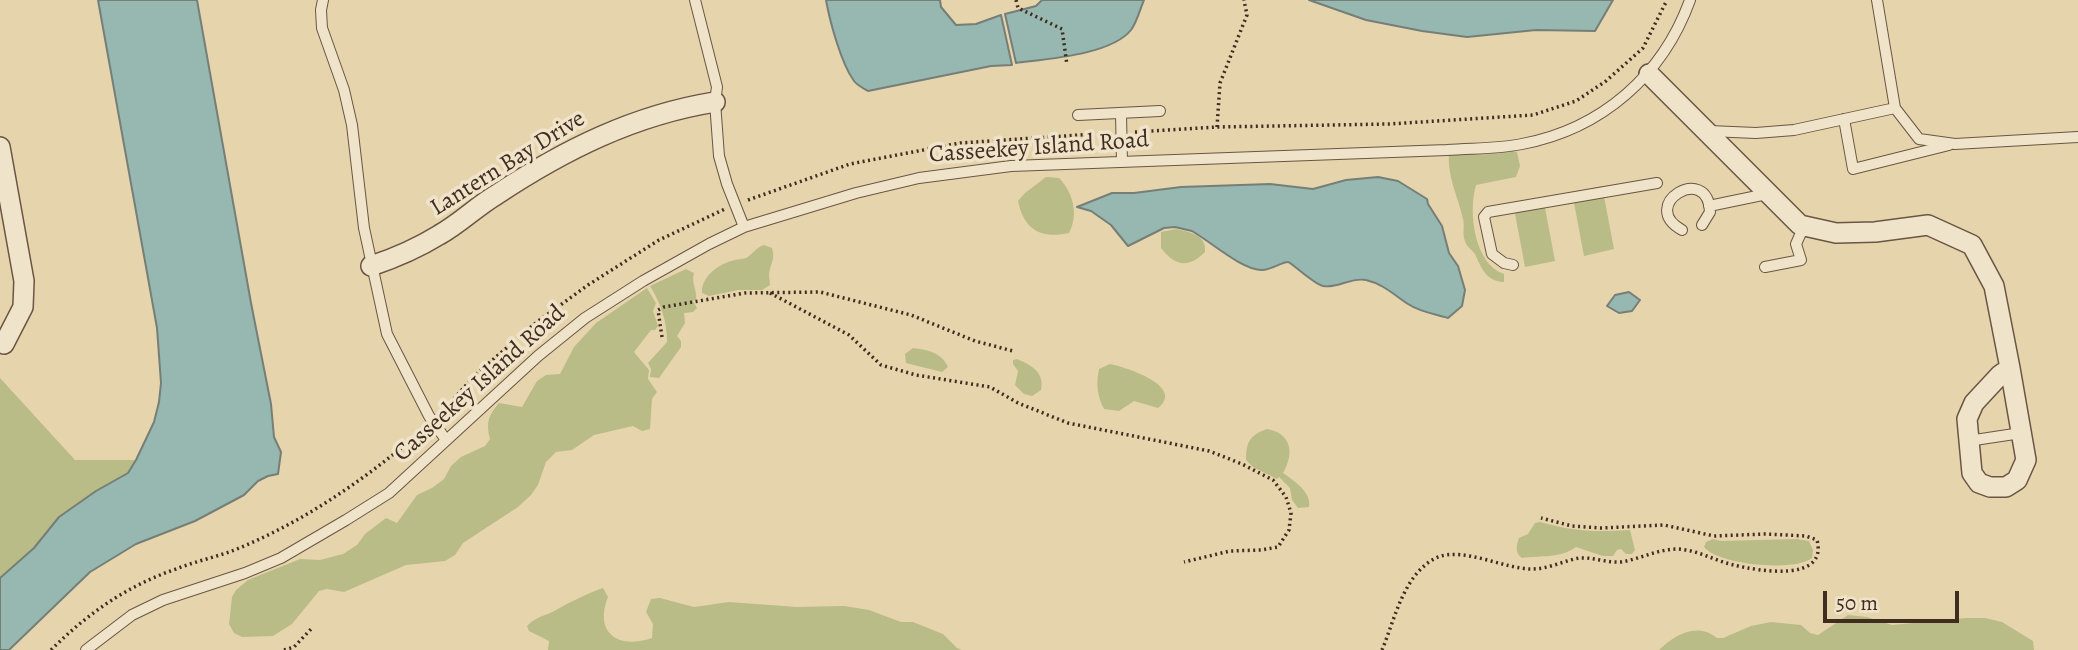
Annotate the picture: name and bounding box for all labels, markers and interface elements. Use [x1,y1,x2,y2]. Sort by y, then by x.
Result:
street label: Lantern Bay Drive [425,105,591,223]
street label: Casseekey Island Road [928,126,1150,170]
street label: Casseekey Island Road [389,300,571,468]
scale bar [1826,576,1962,620]
text: 50 m [1836,589,1878,617]

